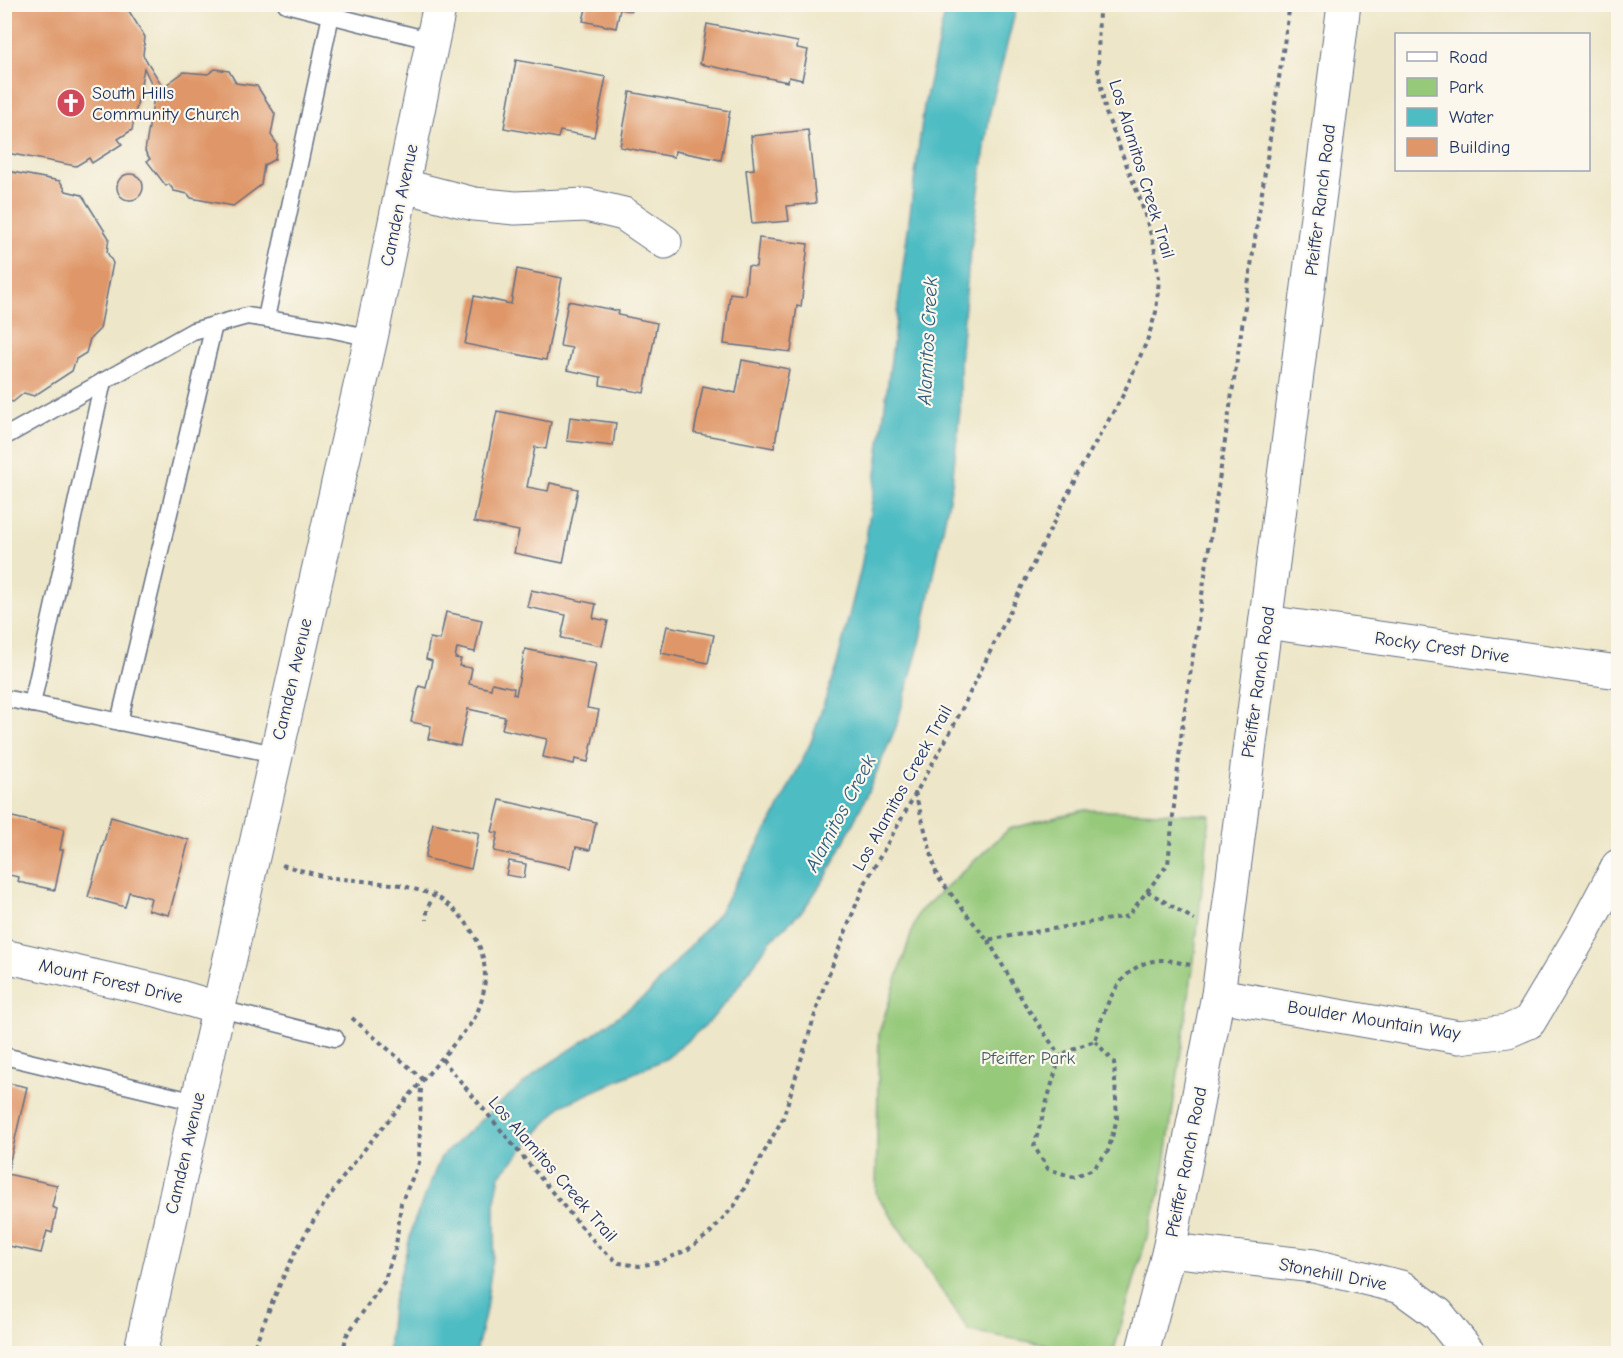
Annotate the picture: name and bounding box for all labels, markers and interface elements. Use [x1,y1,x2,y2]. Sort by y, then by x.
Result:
legend [1395,33,1590,171]
text: Road [1449,47,1488,68]
street label: Los Alamitos Creek Trail [1104,77,1179,261]
text: Park [1449,77,1484,98]
place label: South Hills Community Church [92,83,240,125]
church icon: South Hills Community Church [55,87,87,119]
text: Water [1449,107,1494,128]
street label: Pfeiffer Ranch Road [1301,123,1340,277]
text: Building [1449,137,1511,158]
street label: Camden Avenue [376,142,423,268]
water label: Alamitos Creek [913,276,942,407]
street label: Pfeiffer Ranch Road [1237,605,1280,759]
street label: Camden Avenue [268,616,317,742]
street label: Rocky Crest Drive [1373,628,1511,667]
street label: Los Alamitos Creek Trail [848,702,957,875]
water label: Alamitos Creek [800,751,881,876]
street label: Mount Forest Drive [37,955,185,1008]
street label: Boulder Mountain Way [1286,996,1463,1045]
park label: Pfeiffer Park [981,1048,1075,1069]
street label: Pfeiffer Ranch Road [1162,1085,1211,1239]
street label: Camden Avenue [161,1090,210,1216]
street label: Los Alamitos Creek Trail [484,1092,622,1246]
street label: Stonehill Drive [1277,1254,1389,1295]

